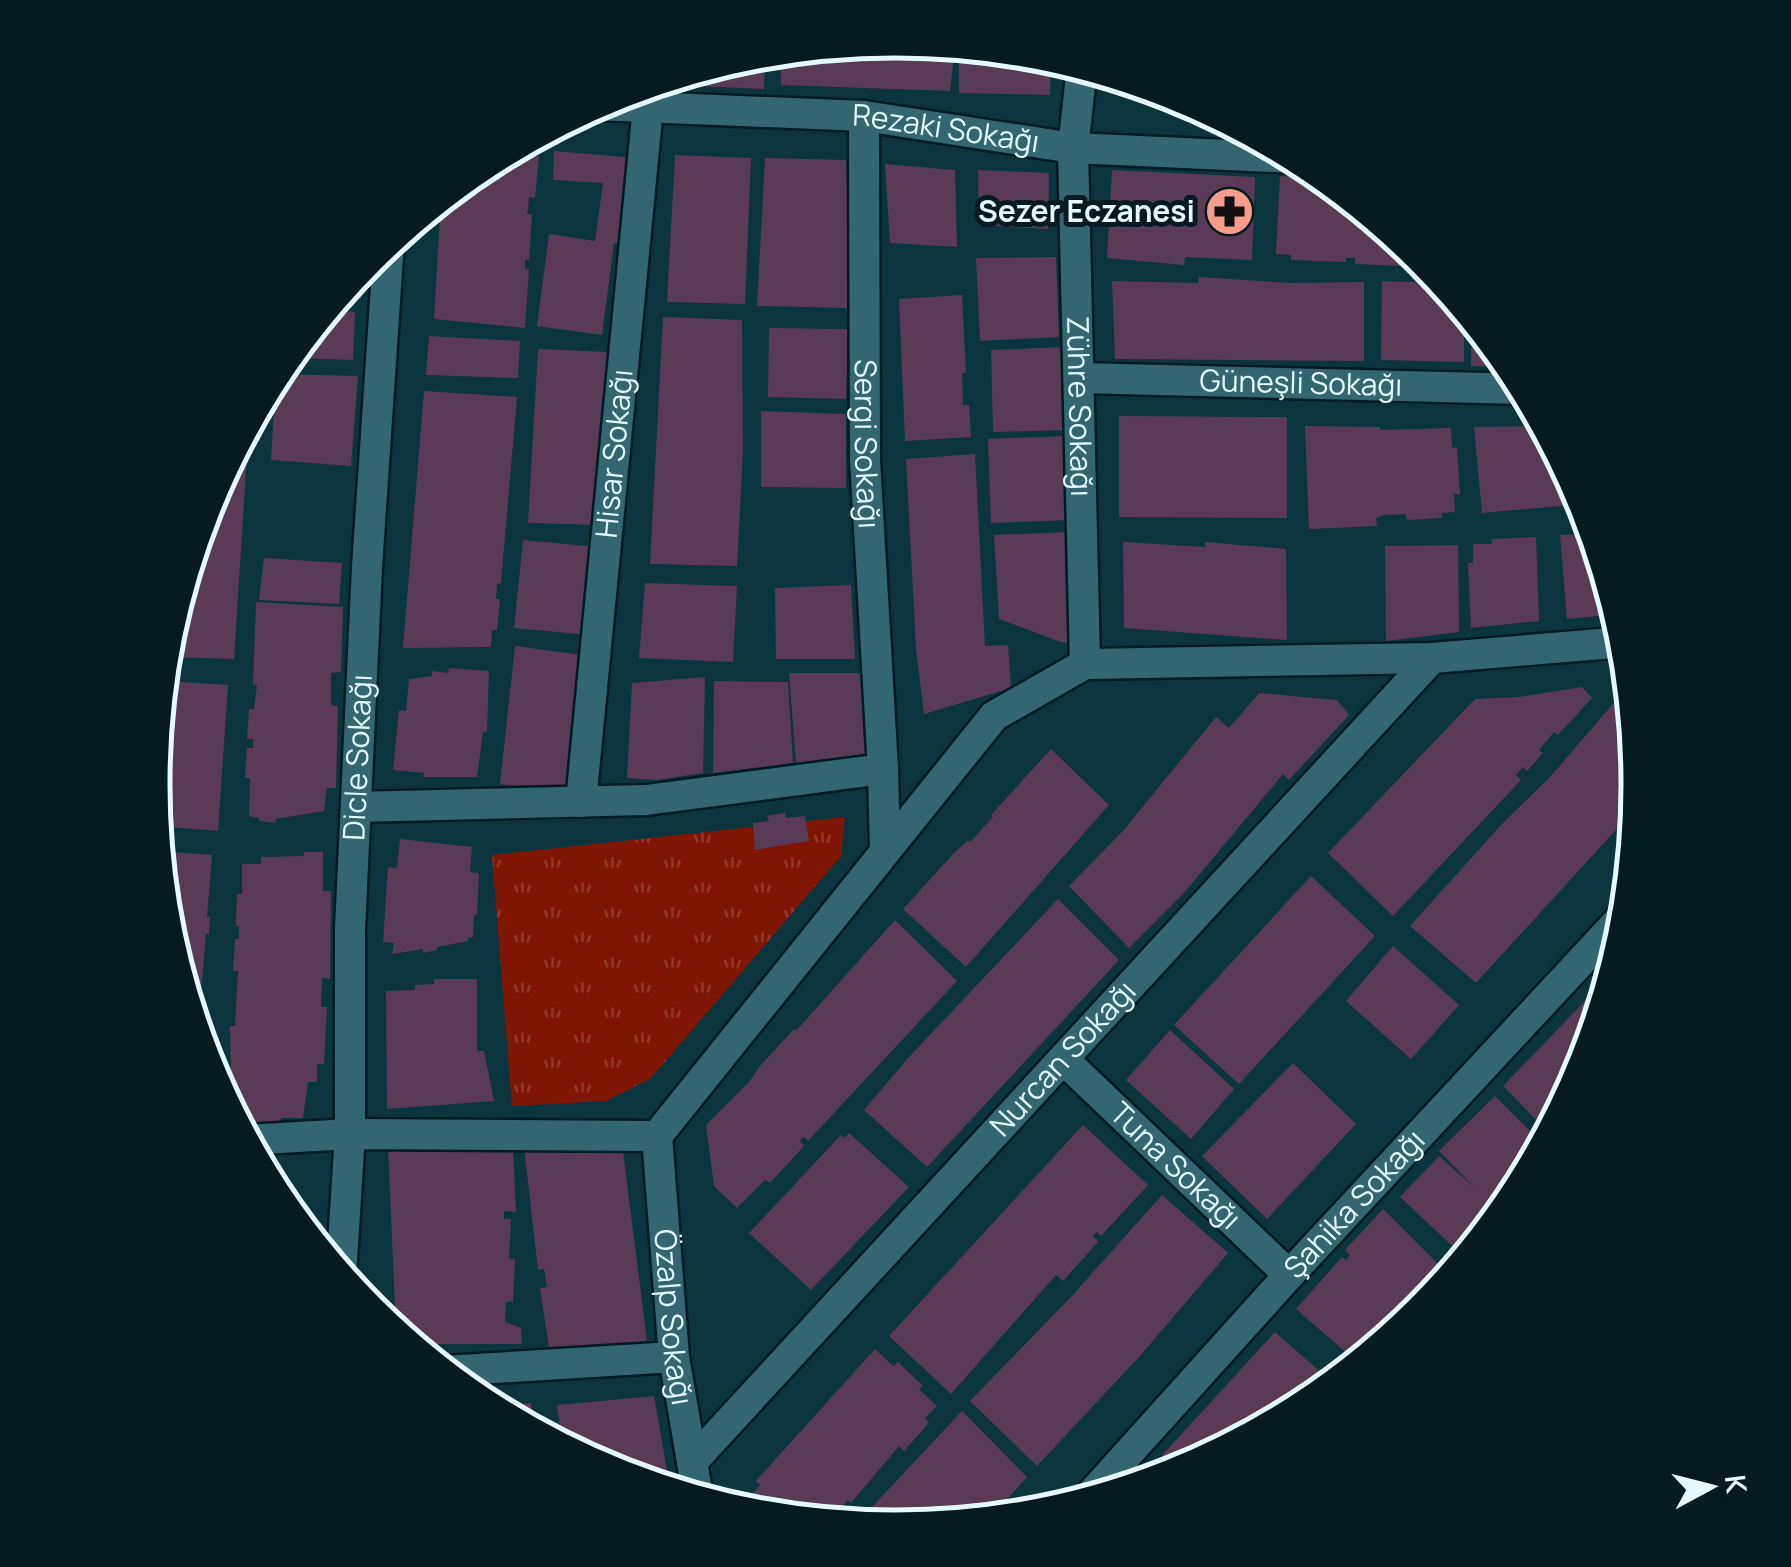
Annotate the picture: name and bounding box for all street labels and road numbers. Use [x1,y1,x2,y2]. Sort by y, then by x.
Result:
street label: Rezaki Sokağı [852,94,1042,162]
street label: Zühre Sokağı [1058,316,1103,497]
street label: Sergi Sokağı [846,359,891,530]
street label: Güneşli Sokağı [1199,359,1403,405]
street label: Hisar Sokağı [585,367,642,540]
street label: Dicle Sokağı [332,673,381,842]
street label: Nurcan Sokağı [980,971,1144,1145]
street label: Tuna Sokağı [1101,1092,1251,1238]
street label: Şahika Sokağı [1274,1120,1433,1287]
street label: Özalp Sokağı [645,1228,704,1408]

